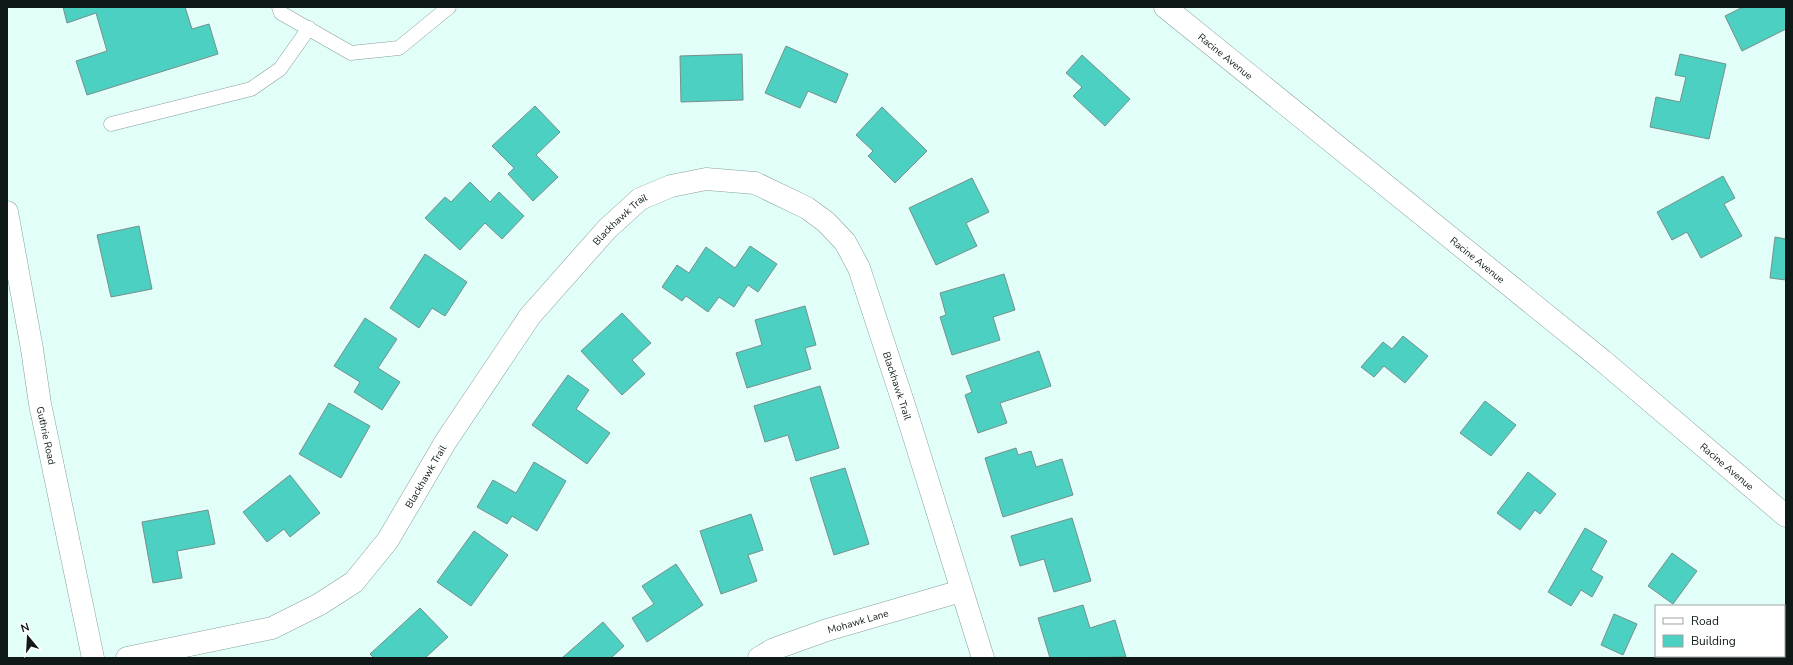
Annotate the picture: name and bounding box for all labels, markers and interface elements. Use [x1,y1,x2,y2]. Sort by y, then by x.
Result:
street label: Racine Avenue [1195,30,1255,83]
street label: Blackhawk Trail [590,191,650,249]
street label: Racine Avenue [1447,234,1507,287]
street label: Blackhawk Trail [879,350,914,422]
street label: Guthrie Road [33,405,59,466]
street label: Racine Avenue [1697,440,1757,494]
street label: Blackhawk Trail [402,443,450,511]
legend [1655,605,1785,657]
street label: Mohawk Lane [826,606,890,637]
text: Road [1691,613,1719,629]
north arrow [8,617,48,657]
text: N [19,620,31,636]
text: Building [1691,633,1736,649]

